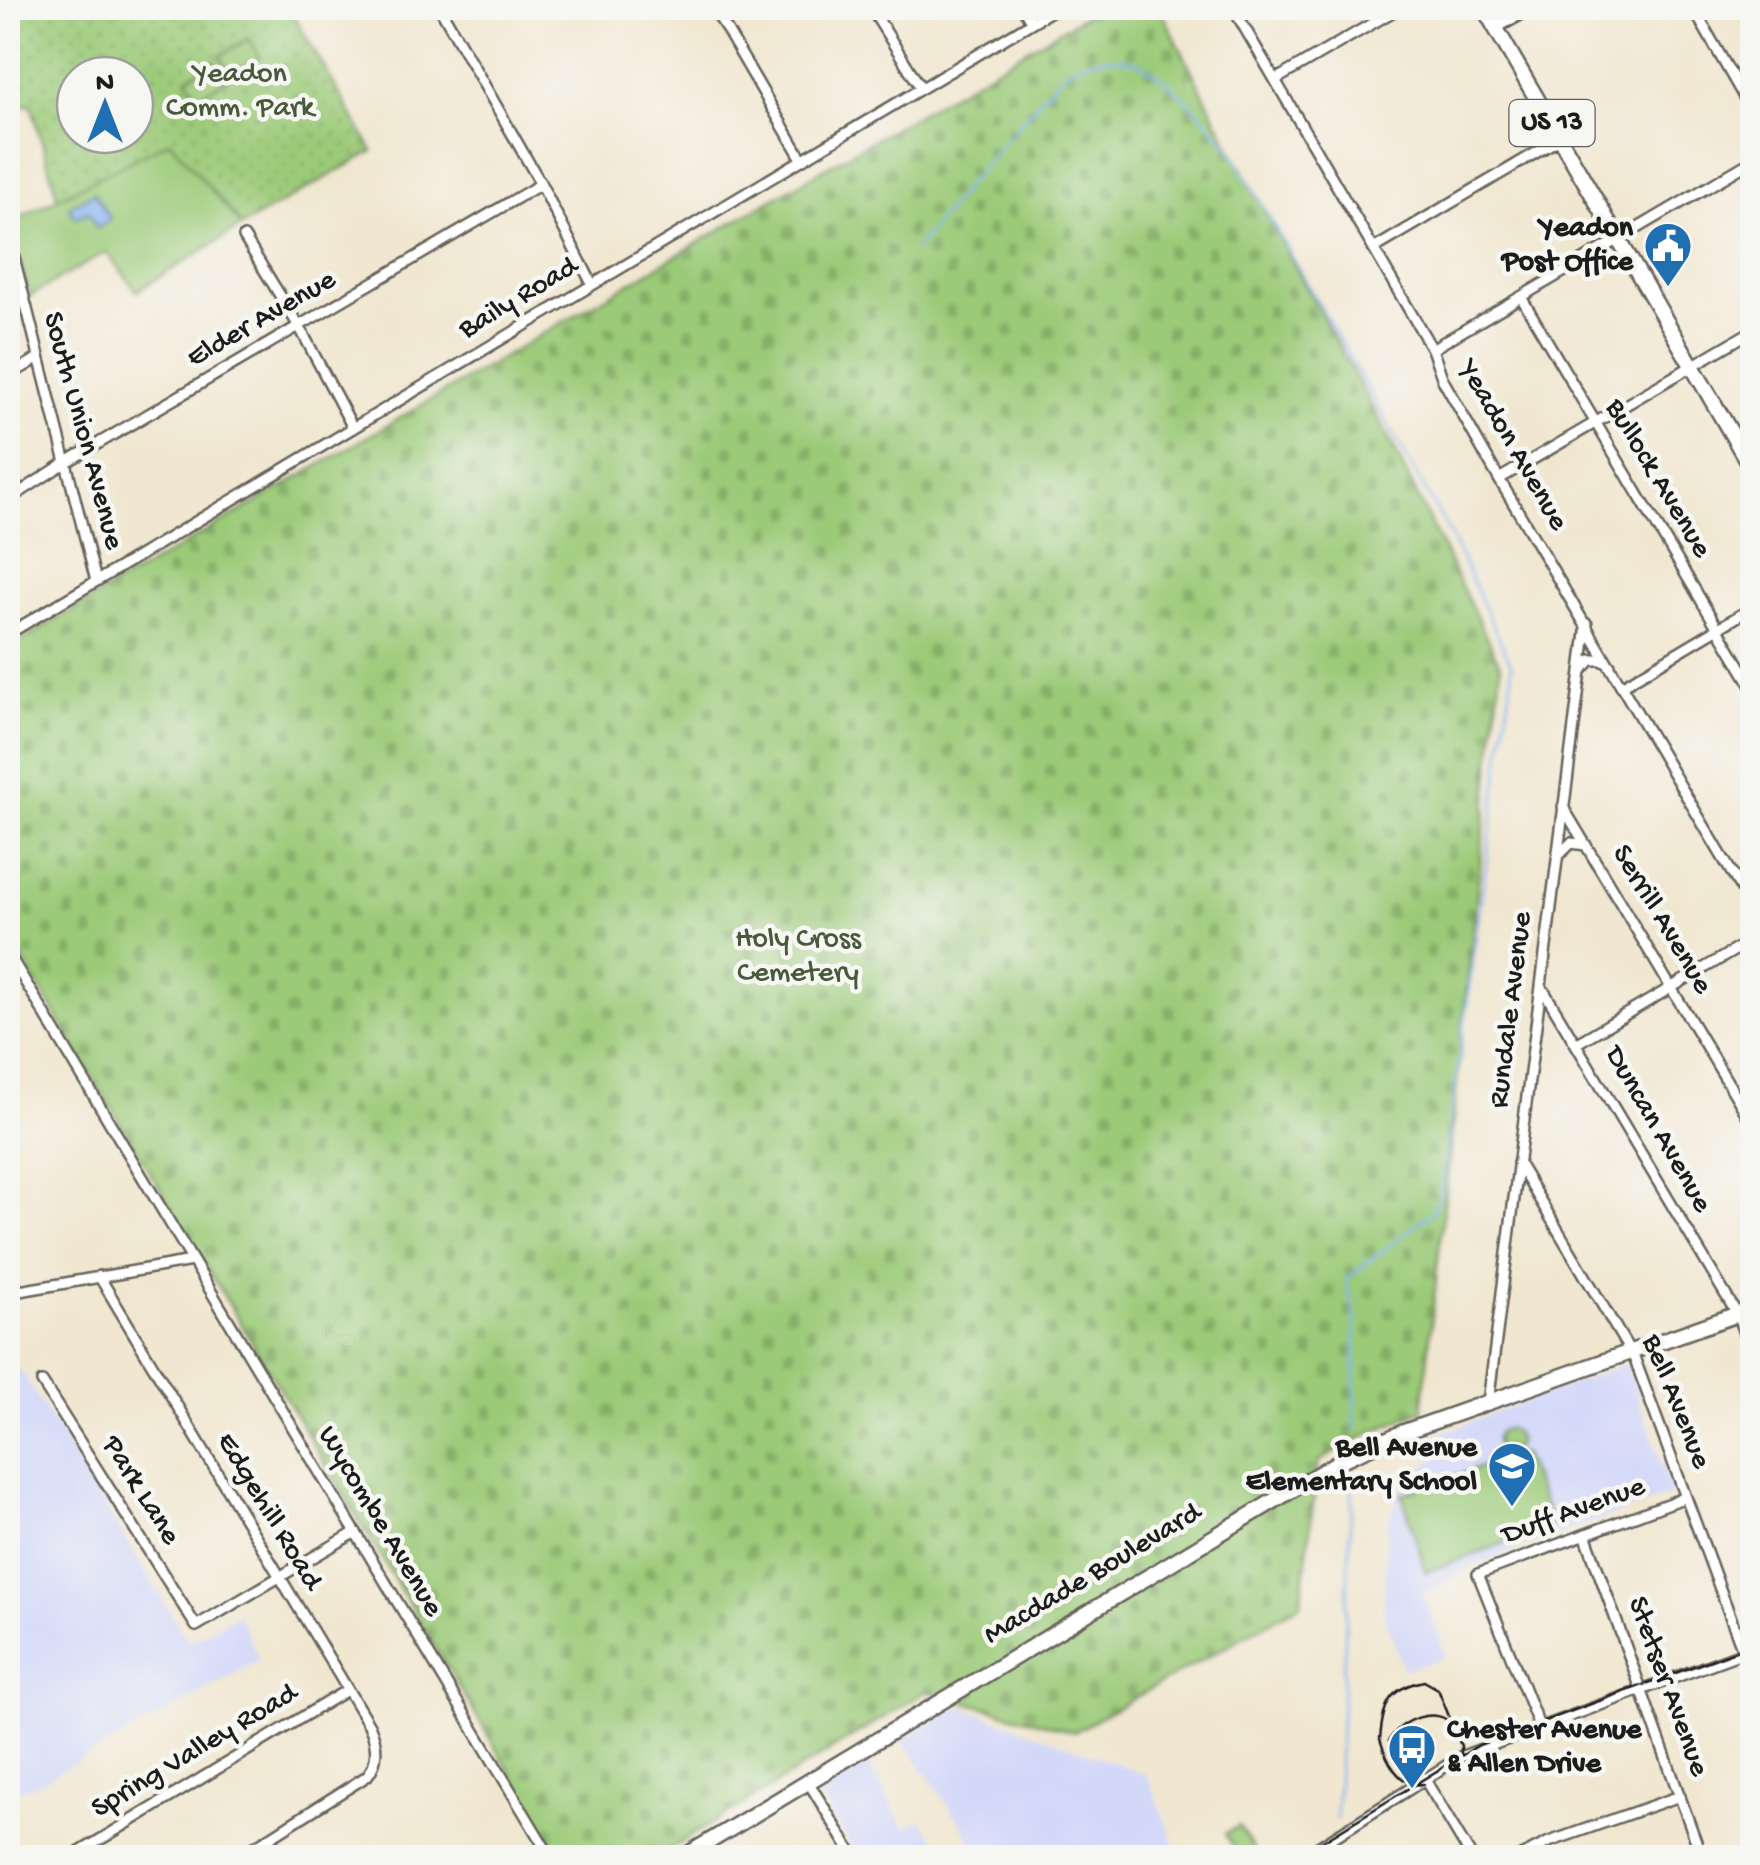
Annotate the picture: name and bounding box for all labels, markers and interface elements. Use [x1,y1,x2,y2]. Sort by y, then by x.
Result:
north arrow [55,55,155,155]
park label: Yeadon Comm. Park [166,58,317,127]
text: N [96,68,114,101]
road number: US 13 [1510,100,1594,146]
place label: Yeadon Post Office [1500,212,1635,281]
public building icon: Yeadon Post Office [1642,220,1694,288]
street label: Baily Road [452,249,587,349]
street label: Elder Avenue [181,263,343,377]
street label: South Union Avenue [33,309,131,554]
street label: Yeadon Avenue [1448,352,1575,538]
street label: Bullock Avenue [1595,392,1718,565]
street label: Serrill Avenue [1603,839,1719,1001]
street label: Rundale Avenue [1483,909,1541,1110]
park label: Holy Cross Cemetery [735,923,862,992]
street label: Duncan Avenue [1594,1039,1719,1220]
street label: Bell Avenue [1632,1329,1718,1475]
street label: Wycombe Avenue [308,1420,450,1624]
street label: Edgehill Road [207,1427,330,1599]
street label: Park Lane [92,1429,187,1552]
place label: Bell Avenue Elementary School [1246,1432,1479,1501]
school or university icon: Bell Avenue Elementary School [1486,1440,1538,1508]
street label: Duff Avenue [1496,1470,1651,1555]
street label: Macdade Boulevard [978,1495,1210,1654]
street label: Stetser Avenue [1618,1593,1716,1782]
street label: Spring Valley Road [86,1676,306,1827]
place label: Chester Avenue & Allen Drive [1447,1714,1643,1783]
bus stop icon: Chester Avenue & Allen Drive [1386,1722,1438,1790]

